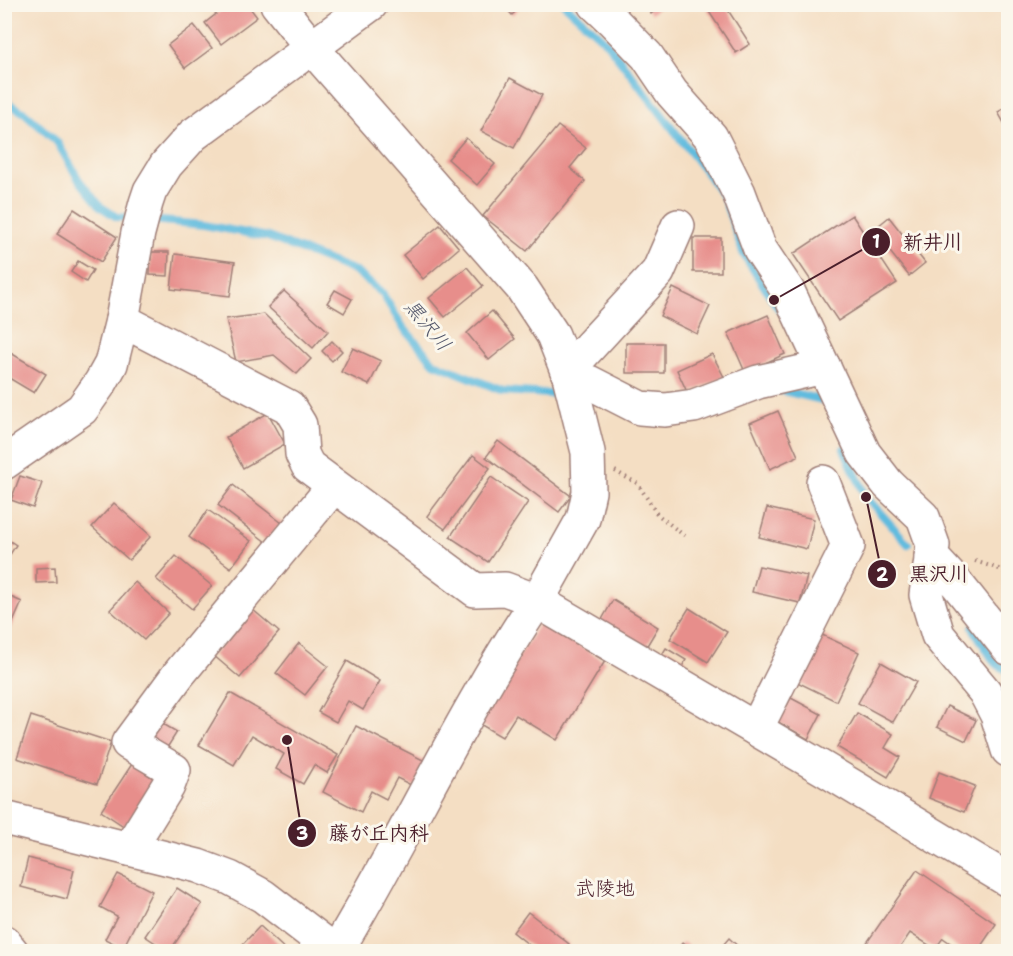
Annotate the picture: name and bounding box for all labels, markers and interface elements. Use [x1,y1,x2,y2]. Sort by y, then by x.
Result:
callout: 新井川 [861,223,975,261]
text: 新井川 [903,229,963,255]
text: 1 [872,230,880,254]
water label: 黒沢川 [399,294,457,356]
callout: 黒沢川 [867,555,981,593]
text: 黒沢川 [909,561,969,587]
text: 2 [876,563,889,587]
callout: 藤が丘内科 [287,814,441,852]
text: 藤が丘内科 [329,820,429,846]
text: 3 [296,822,308,846]
district label: 武陵地 [575,875,635,901]

